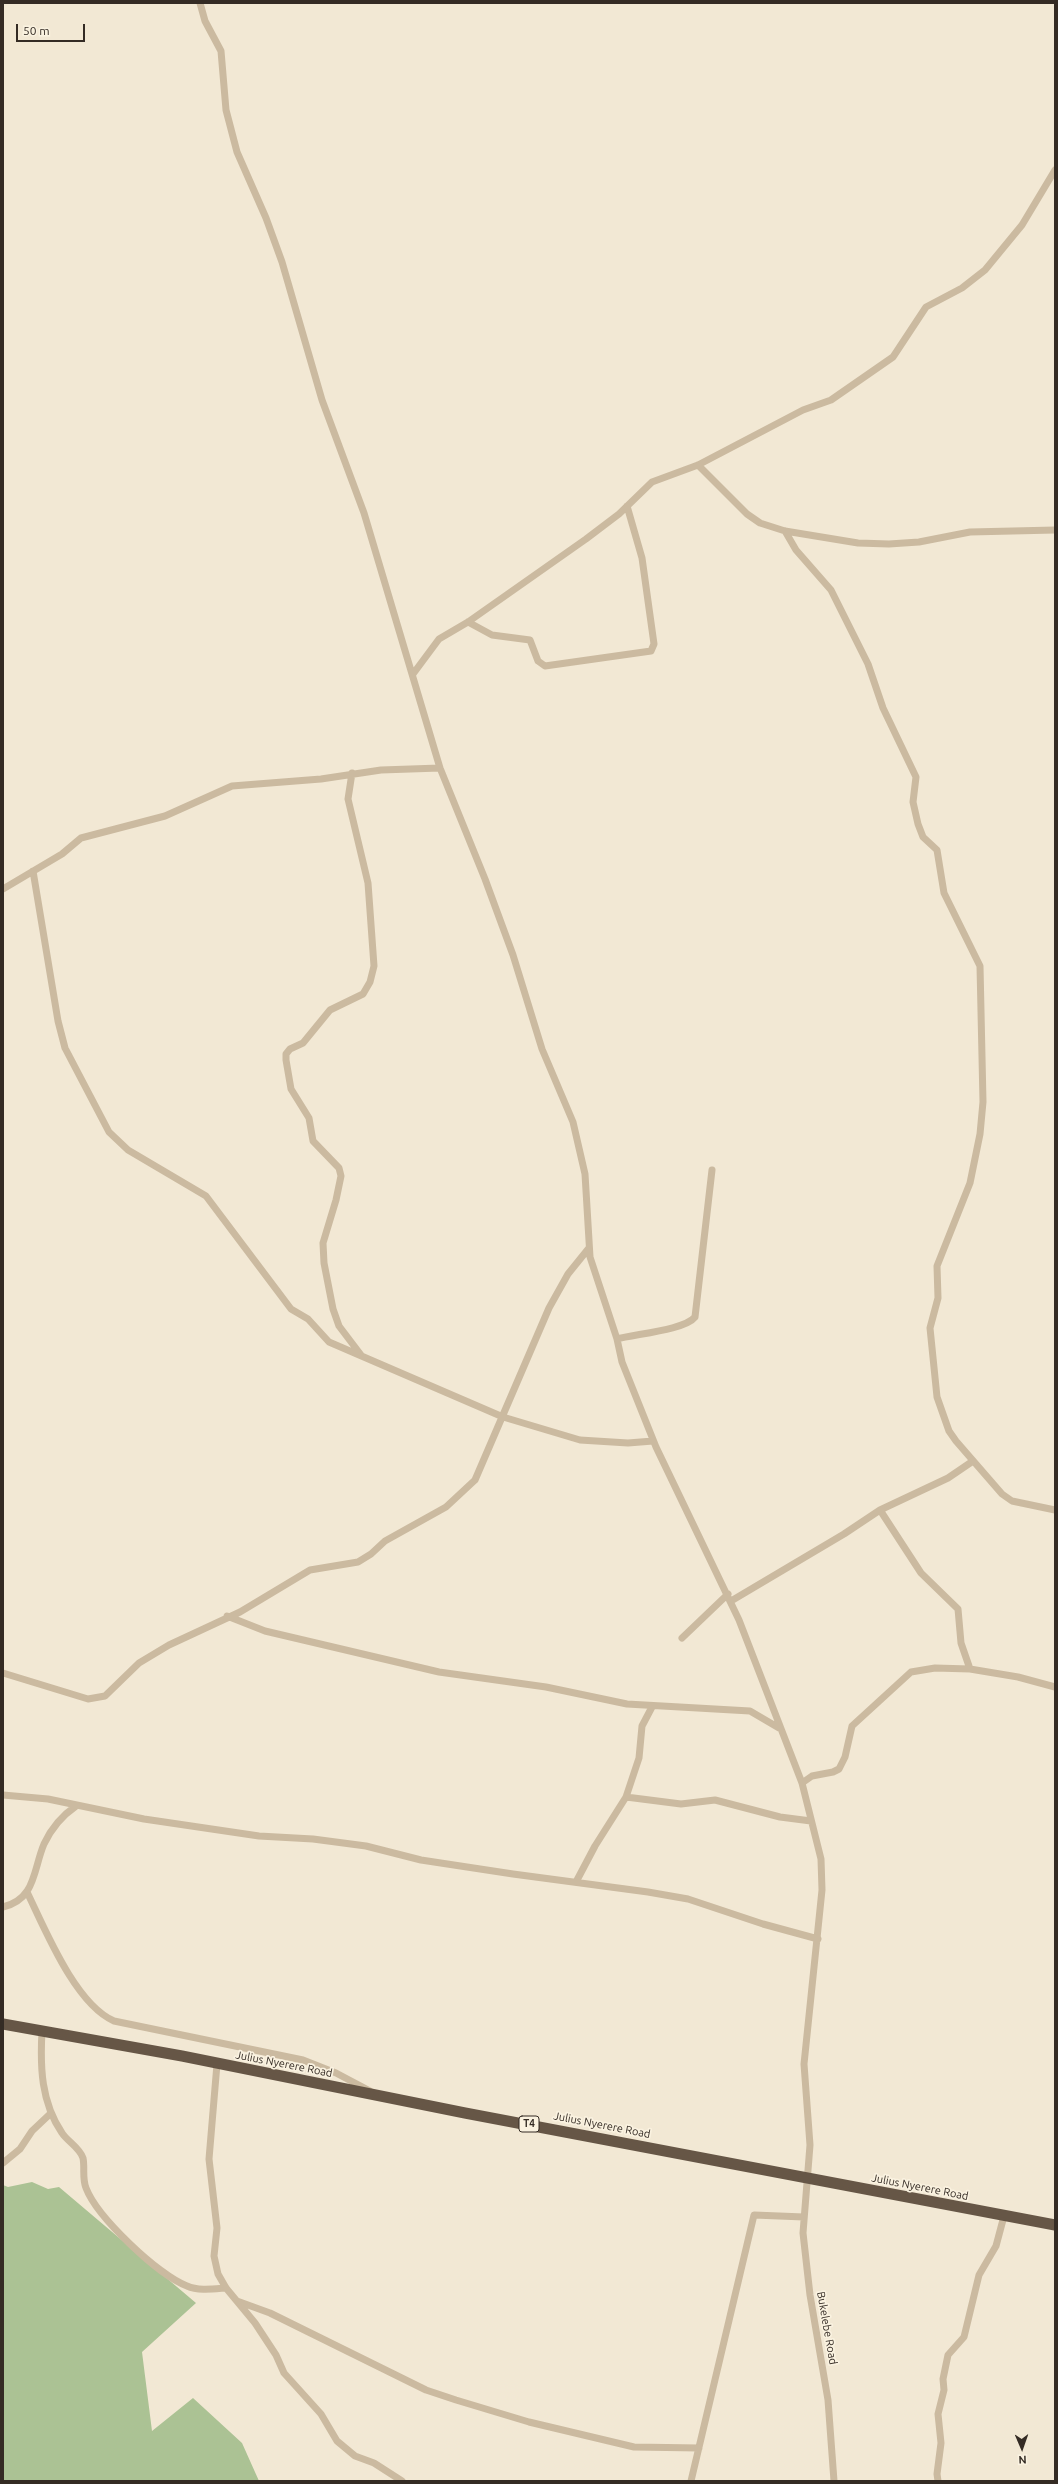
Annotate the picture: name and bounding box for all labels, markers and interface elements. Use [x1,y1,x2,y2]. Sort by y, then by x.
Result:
scale bar [18,16,87,42]
text: 50 m [23,24,50,37]
street label: Julius Nyerere Road [234,2048,334,2080]
street label: Julius Nyerere Road [552,2109,652,2141]
road number: T4 [519,2116,539,2132]
street label: Julius Nyerere Road [870,2171,970,2203]
street label: Bukelebe Road [814,2290,840,2366]
north arrow [1002,2428,1042,2468]
text: N [1018,2454,1027,2466]

